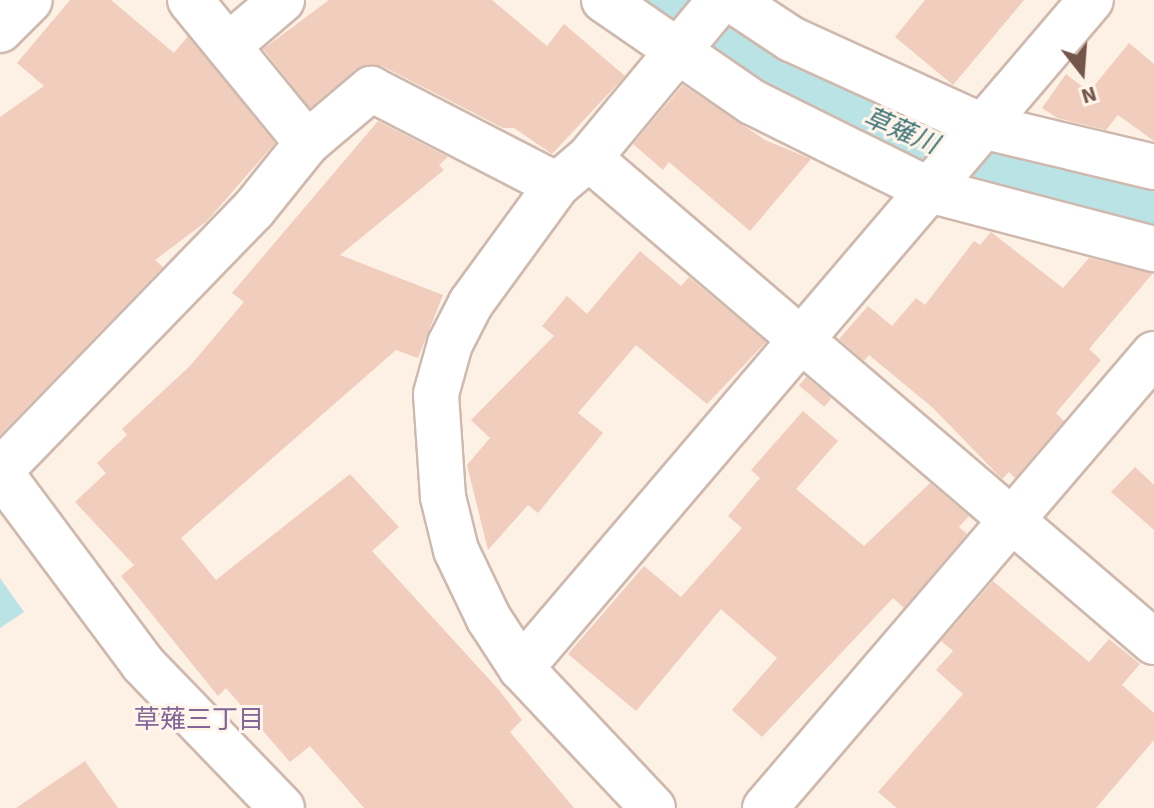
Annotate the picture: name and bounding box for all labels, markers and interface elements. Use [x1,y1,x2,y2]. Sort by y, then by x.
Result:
north arrow [1042,32,1122,112]
text: N [1077,78,1101,112]
water label: 草薙川 [859,101,943,161]
district label: 草薙三丁目 [134,704,264,736]

